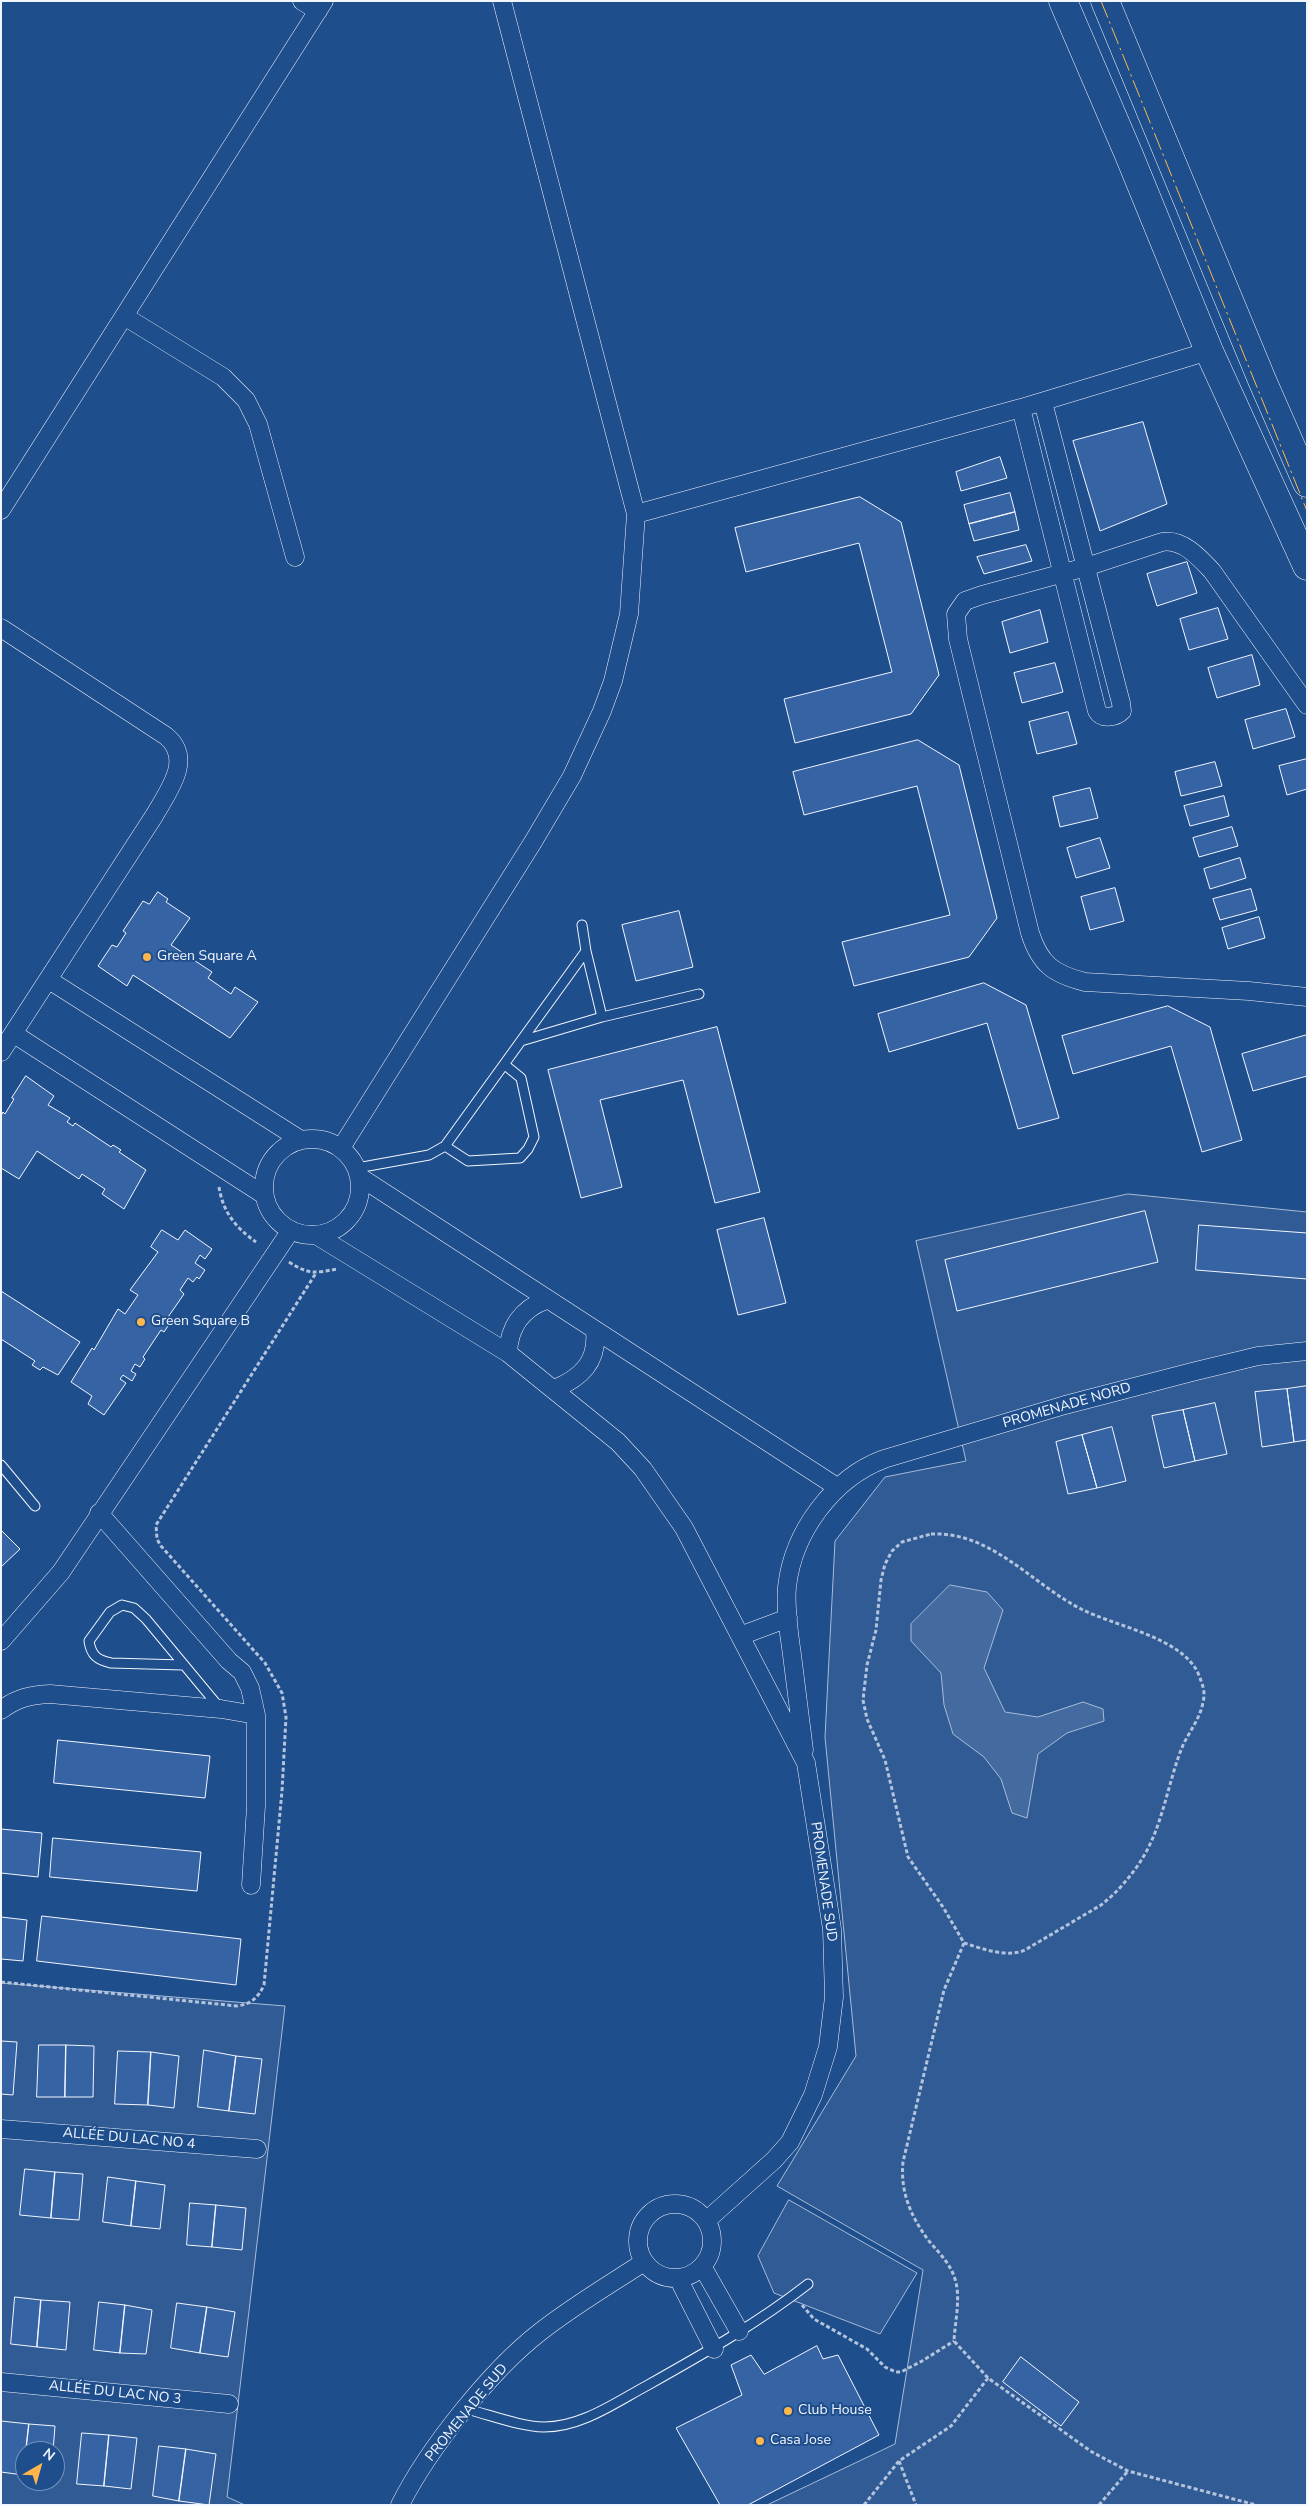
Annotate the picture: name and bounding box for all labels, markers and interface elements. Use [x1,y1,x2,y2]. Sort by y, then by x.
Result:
place label: Green Square A [157,949,257,965]
marker: Green Square A [141,951,153,963]
place label: Green Square B [151,1314,250,1330]
marker: Green Square B [135,1316,147,1328]
street label: PROMENADE NORD [1001,1380,1133,1432]
street label: PROMENADE SUD [806,1821,840,1943]
street label: ALLÉE DU LAC NO 4 [62,2125,196,2153]
street label: PROMENADE SUD [422,2361,512,2465]
street label: ALLÉE DU LAC NO 3 [48,2378,182,2408]
place label: Club House [798,2403,872,2419]
marker: Club House [782,2405,794,2417]
place label: Casa Jose [770,2433,831,2449]
marker: Casa Jose [754,2435,766,2447]
north arrow [15,2441,65,2491]
text: N [39,2444,59,2465]

